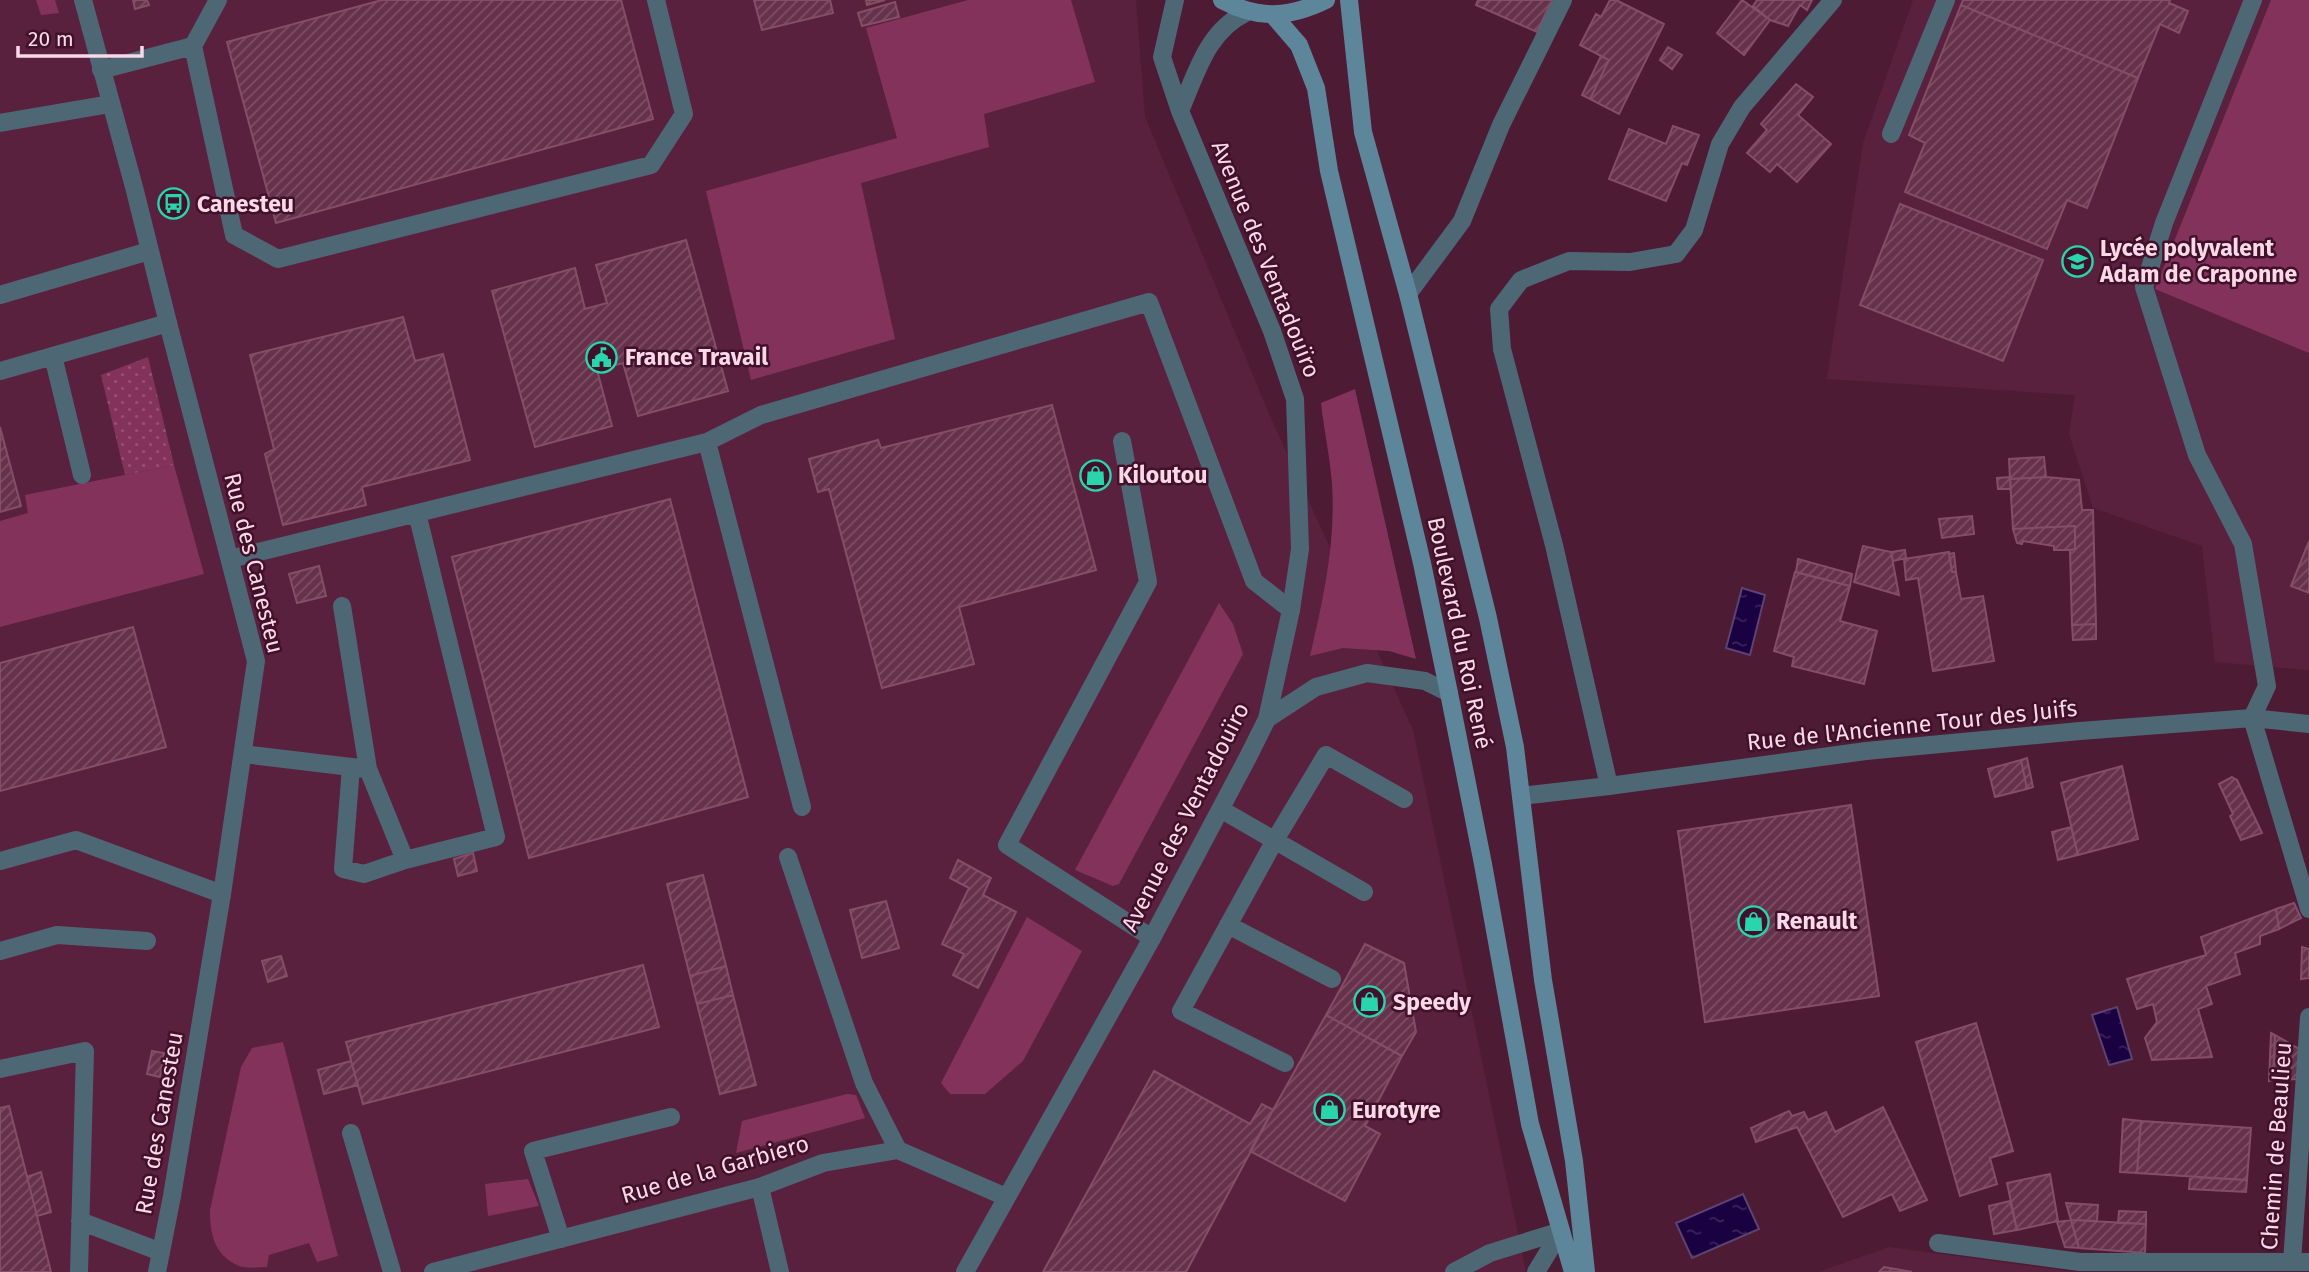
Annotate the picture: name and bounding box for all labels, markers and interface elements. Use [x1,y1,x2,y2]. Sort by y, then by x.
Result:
scale bar [18,14,142,58]
text: 20 m [28,26,74,52]
street label: Avenue des Ventadouïro [1206,136,1326,382]
bus stop icon: Canesteu [157,187,191,221]
place label: Canesteu [197,190,294,218]
place label: Lycée polyvalent Adam de Craponne [2099,234,2297,288]
school or university icon: Lycée polyvalent Adam de Craponne [2060,244,2094,278]
public building icon: France Travail [585,340,619,374]
place label: France Travail [625,343,768,371]
shop icon: Kiloutou [1078,458,1112,492]
place label: Kiloutou [1118,461,1207,489]
street label: Rue des Canesteu [218,470,290,656]
street label: Boulevard du Roi René [1422,515,1498,751]
street label: Rue de l'Ancienne Tour des Juifs [1745,694,2079,756]
street label: Avenue des Ventadouïro [1115,698,1255,936]
shop icon: Renault [1736,904,1770,938]
place label: Renault [1776,907,1858,935]
shop icon: Speedy [1353,985,1387,1019]
place label: Speedy [1393,988,1472,1016]
street label: Rue des Canesteu [129,1030,189,1216]
street label: Chemin de Beaulieu [2255,1041,2297,1251]
shop icon: Eurotyre [1312,1093,1346,1127]
place label: Eurotyre [1352,1096,1441,1124]
street label: Rue de la Garbiero [618,1129,812,1209]

